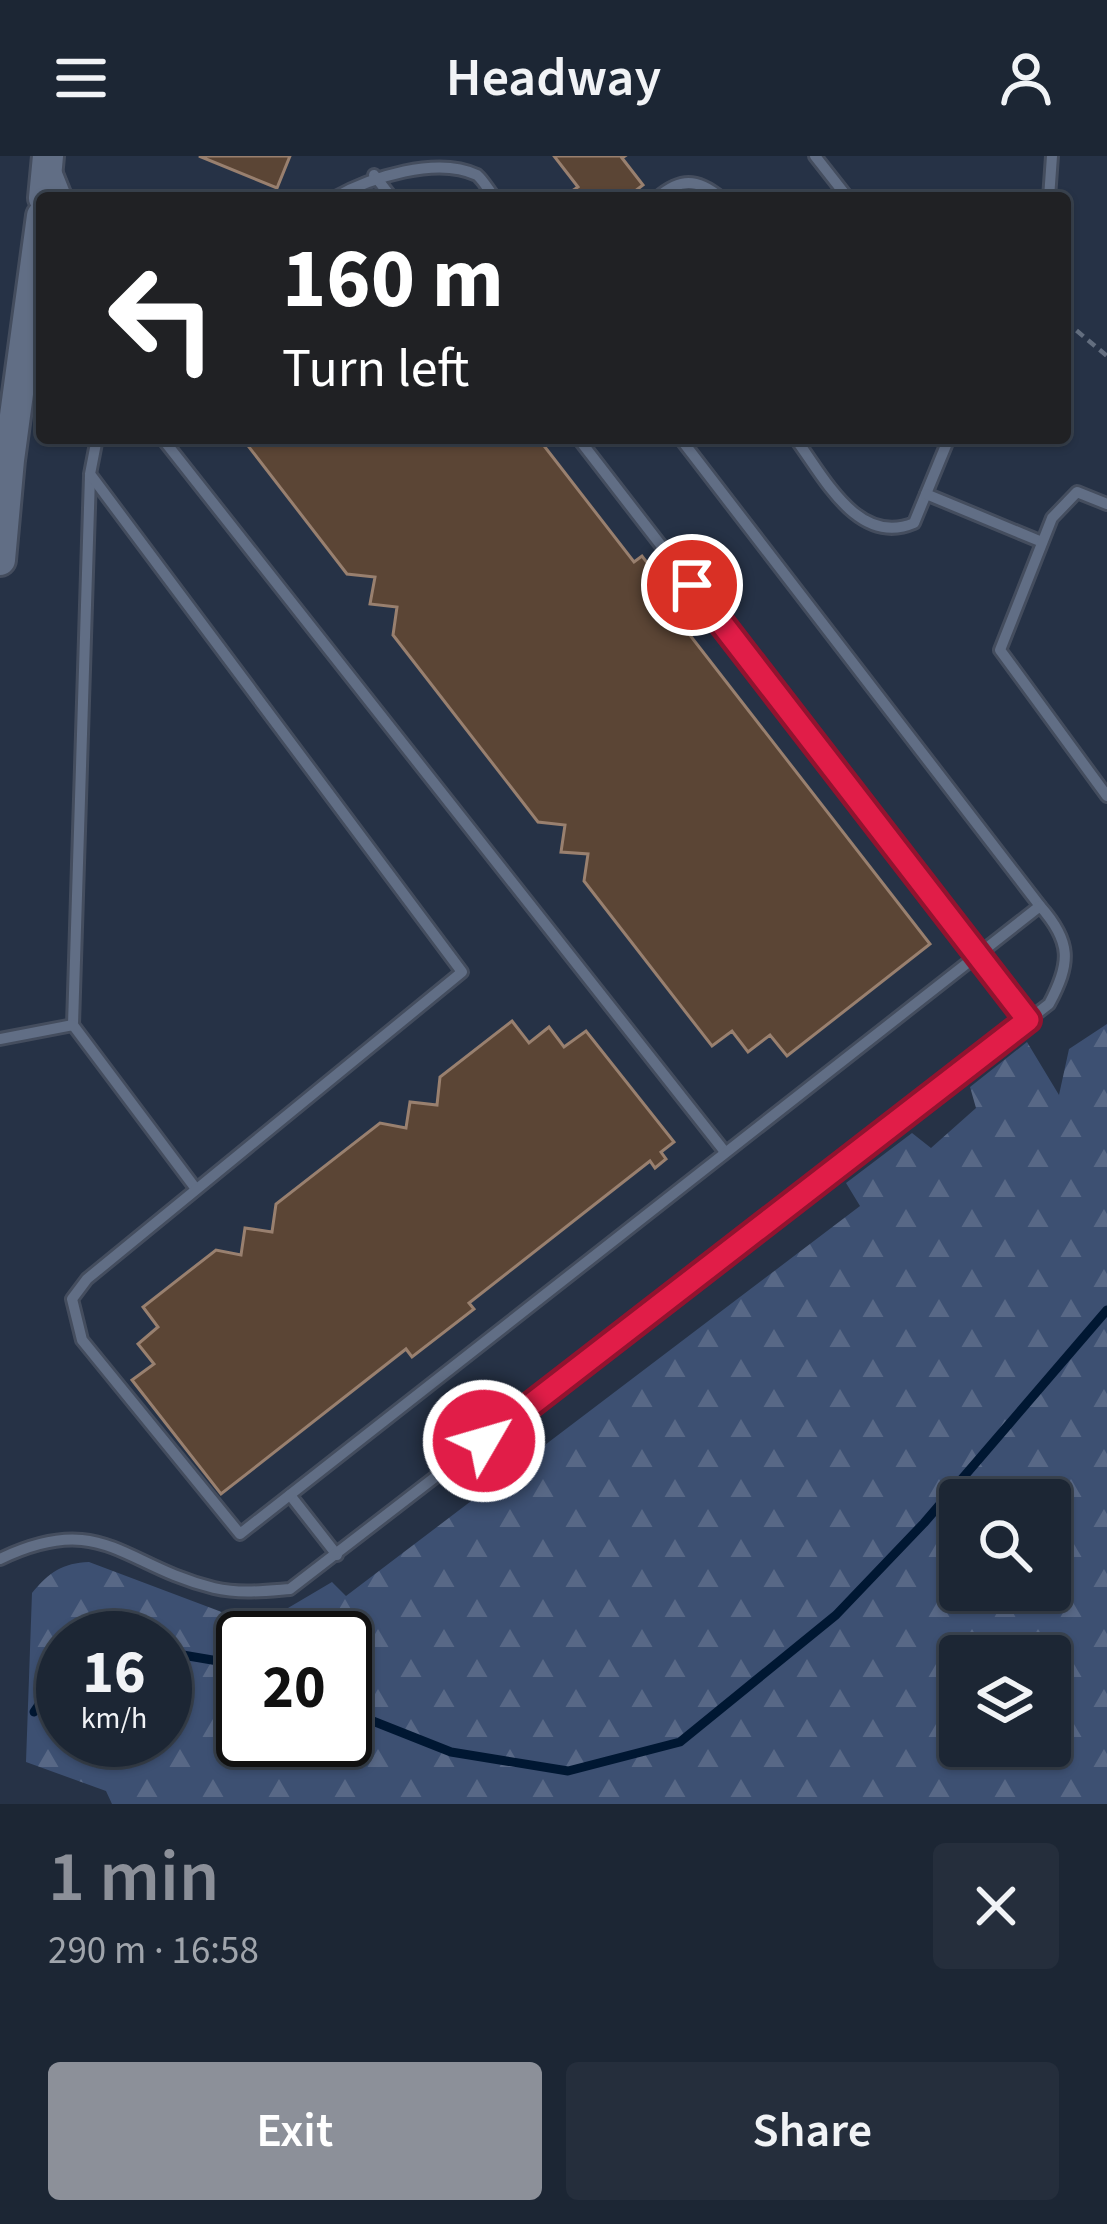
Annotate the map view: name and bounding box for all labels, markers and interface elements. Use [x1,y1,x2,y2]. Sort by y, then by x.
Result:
text: Headway [446,40,661,117]
icon: menu [48,45,114,111]
icon: person [993,45,1059,111]
text: 160 m [282,220,504,340]
icon: left [84,240,240,396]
text: Turn left [282,331,469,408]
pin [641,534,743,636]
icon: arrive [659,552,725,618]
position arrow [421,1378,547,1504]
map controls [939,1479,1071,1767]
button: search [939,1479,1071,1611]
speed limit sign: 20 [216,1611,372,1767]
text: 16 [82,1631,146,1716]
button: layers [939,1635,1071,1767]
text: km/h [81,1697,147,1740]
text: 1 min [48,1826,219,1929]
button: close [933,1843,1059,1969]
text: 290 m · 16:58 [48,1923,259,1979]
button: Exit [48,2062,542,2200]
button: Share [566,2062,1059,2200]

